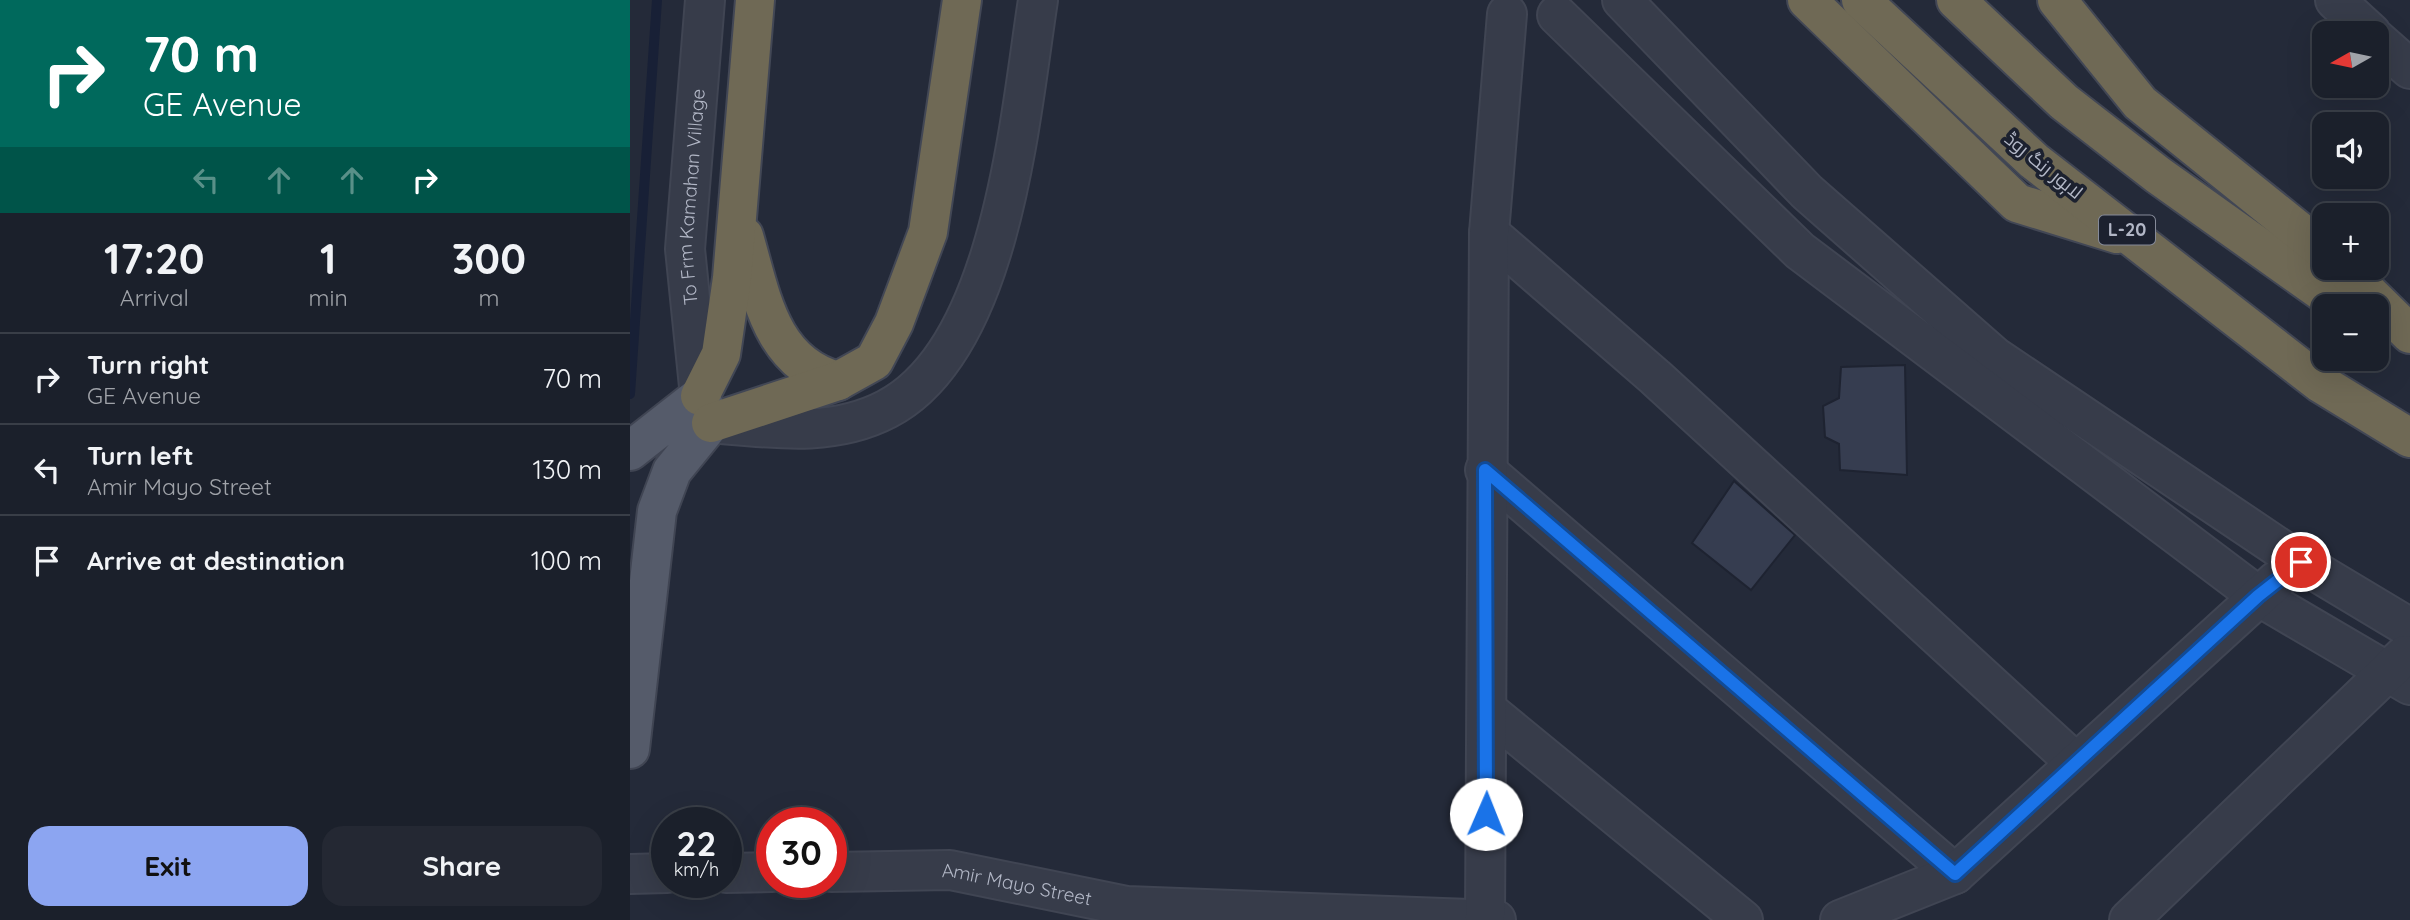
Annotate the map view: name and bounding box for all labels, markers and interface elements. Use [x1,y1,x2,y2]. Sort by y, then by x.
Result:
north arrow [2312,21,2389,98]
map controls [2312,21,2389,371]
text: 70 m [143,23,259,84]
icon: right [28,28,119,119]
text: GE Avenue [143,84,302,124]
street label: To Frm Kamahan Village [673,88,710,306]
button: sound [2312,112,2389,189]
street label: لاہور رنگ روڈ [1999,126,2088,205]
icon: left [187,161,225,199]
icon: ahead [260,161,298,199]
icon: ahead [333,161,371,199]
icon: right [406,161,444,199]
button: + [2312,203,2389,280]
road number: L-20 [2099,215,2155,244]
text: 17:20 [104,232,205,285]
text: 1 [320,232,336,285]
text: 300 [452,232,526,285]
text: Arrival [120,283,189,312]
text: min [309,283,348,312]
text: m [478,283,499,312]
button: − [2312,294,2389,371]
text: Turn right [87,348,209,381]
icon: right [28,360,66,398]
text: 70 m [542,362,602,395]
text: GE Avenue [87,381,201,410]
text: Turn left [87,439,194,472]
icon: left [28,451,66,489]
text: 130 m [532,453,602,486]
text: Amir Mayo Street [87,472,272,501]
pin [2271,532,2331,592]
icon: arrive [28,542,66,580]
icon: arrive [2282,543,2320,581]
text: Arrive at destination [87,544,345,577]
text: 100 m [531,544,602,577]
position arrow [1449,777,1523,851]
speed limit sign: 30 [756,807,847,898]
text: 22 [677,821,716,865]
button: Exit [28,826,308,906]
button: Share [322,826,602,906]
text: km/h [674,858,719,881]
street label: Amir Mayo Street [941,858,1094,911]

